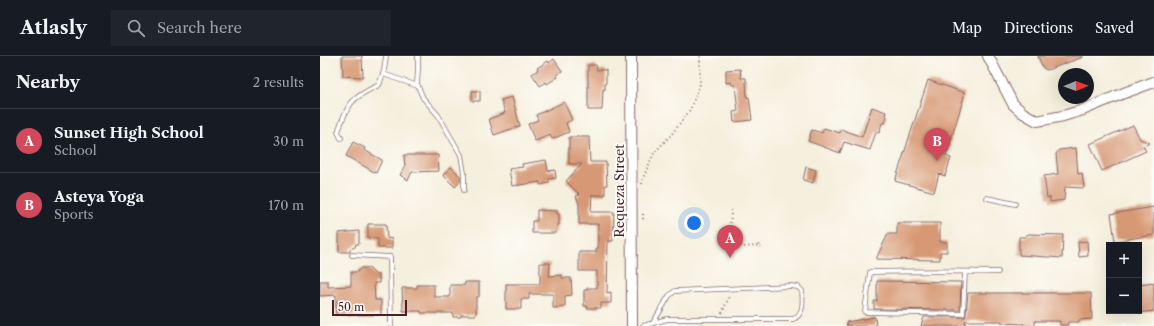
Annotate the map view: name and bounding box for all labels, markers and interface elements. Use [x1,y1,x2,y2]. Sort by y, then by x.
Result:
search box [111,10,391,46]
text: Atlasly [20,16,87,39]
icon: search [125,17,147,39]
text: Search here [157,18,242,37]
text: Map [952,19,982,37]
text: Directions [1004,19,1073,37]
text: Saved [1095,19,1134,37]
north arrow [1058,68,1094,104]
text: Nearby [16,72,80,92]
text: 2 results [253,74,304,90]
text: Sunset High School [54,123,204,142]
pin: B [924,128,950,161]
text: A [24,133,34,149]
text: 30 m [273,133,304,149]
text: School [54,142,97,158]
street label: Requeza Street [611,144,627,238]
text: Asteya Yoga [54,187,144,206]
text: B [24,197,34,213]
text: 170 m [268,197,304,213]
text: Sports [54,206,93,222]
your location [684,213,704,233]
pin: A [717,225,743,258]
map controls [1106,242,1142,314]
button: + [1106,242,1142,278]
button: − [1106,278,1142,314]
scale bar [332,298,407,317]
text: 50 m [338,300,364,314]

